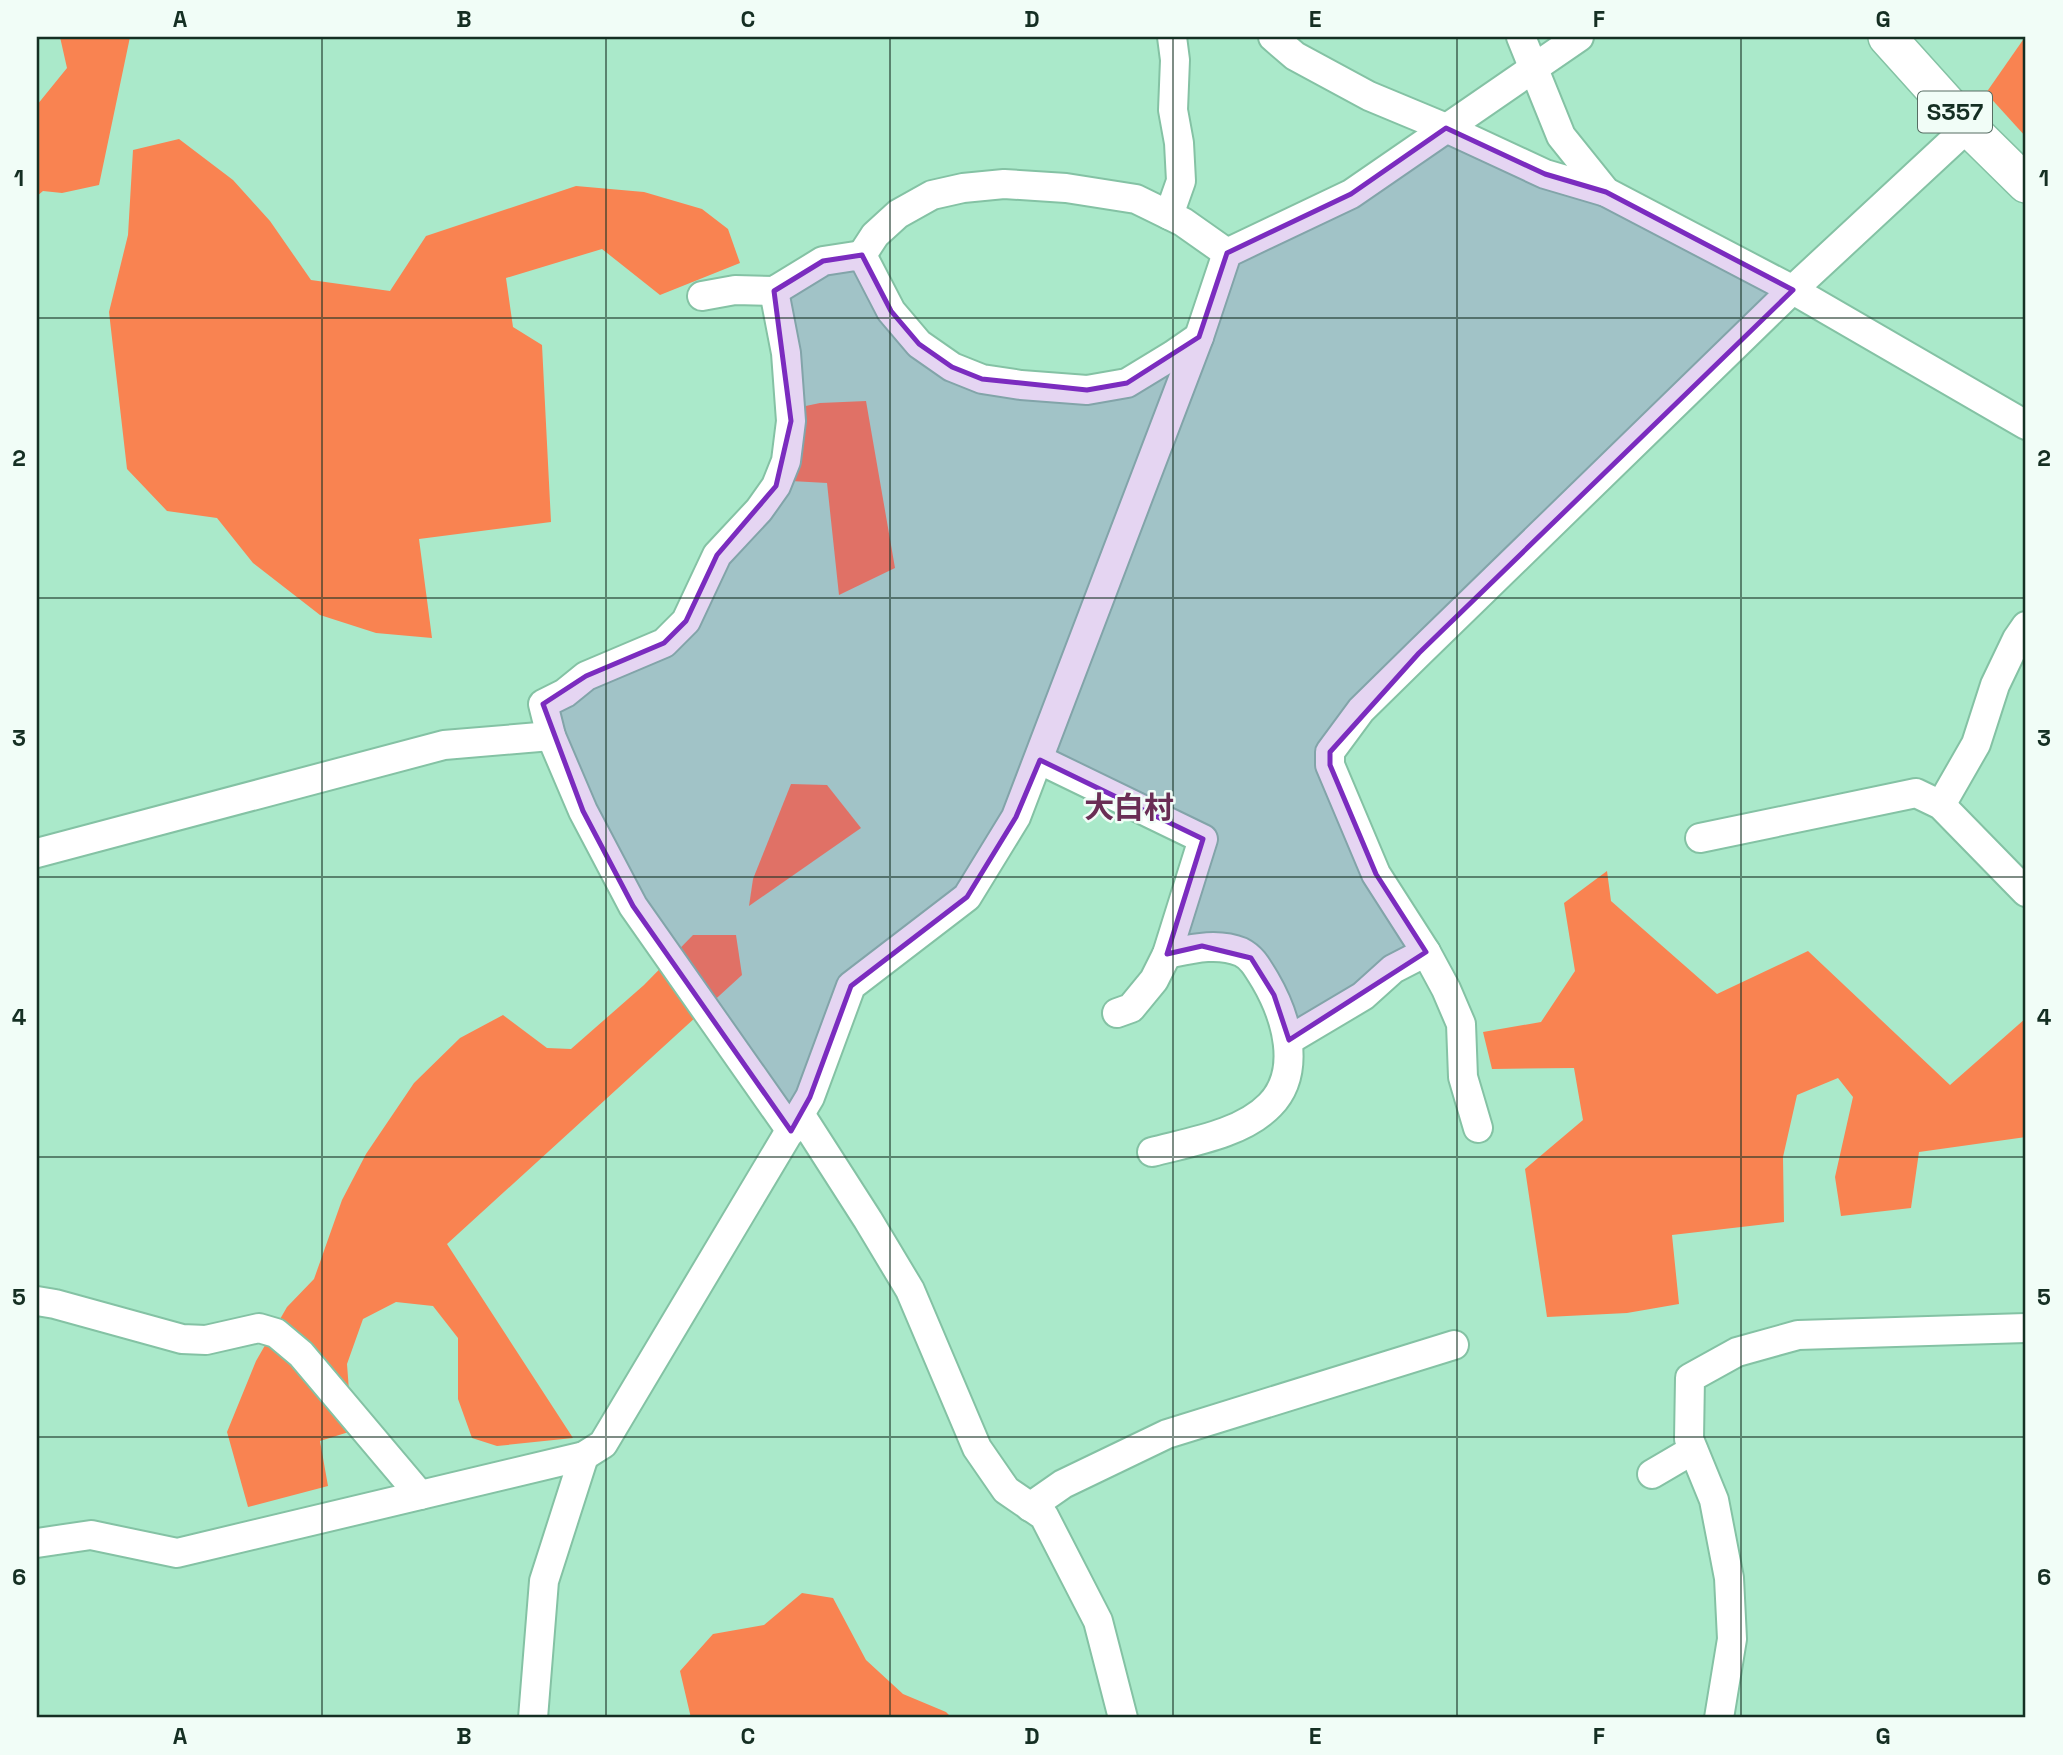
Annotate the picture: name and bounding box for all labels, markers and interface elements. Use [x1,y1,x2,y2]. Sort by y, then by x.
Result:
text: A [173,4,188,34]
text: B [456,4,472,34]
text: C [741,4,755,34]
text: D [1024,4,1040,34]
text: E [1309,4,1321,34]
text: F [1593,4,1605,34]
text: G [1875,4,1891,34]
road number: S357 [1918,92,1992,132]
text: 1 [14,163,24,193]
text: 1 [2039,163,2049,193]
text: 2 [12,443,26,473]
text: 2 [2037,443,2051,473]
text: 3 [12,723,26,753]
text: 3 [2037,723,2051,753]
district label: 大白村 [1084,788,1174,827]
text: 4 [12,1002,27,1032]
text: 4 [2037,1002,2052,1032]
text: 5 [12,1282,26,1312]
text: 5 [2037,1282,2051,1312]
text: 6 [12,1562,26,1592]
text: 6 [2037,1562,2051,1592]
text: A [173,1721,188,1751]
text: B [456,1721,472,1751]
text: C [741,1721,755,1751]
text: D [1024,1721,1040,1751]
text: E [1309,1721,1321,1751]
text: F [1593,1721,1605,1751]
text: G [1875,1721,1891,1751]

